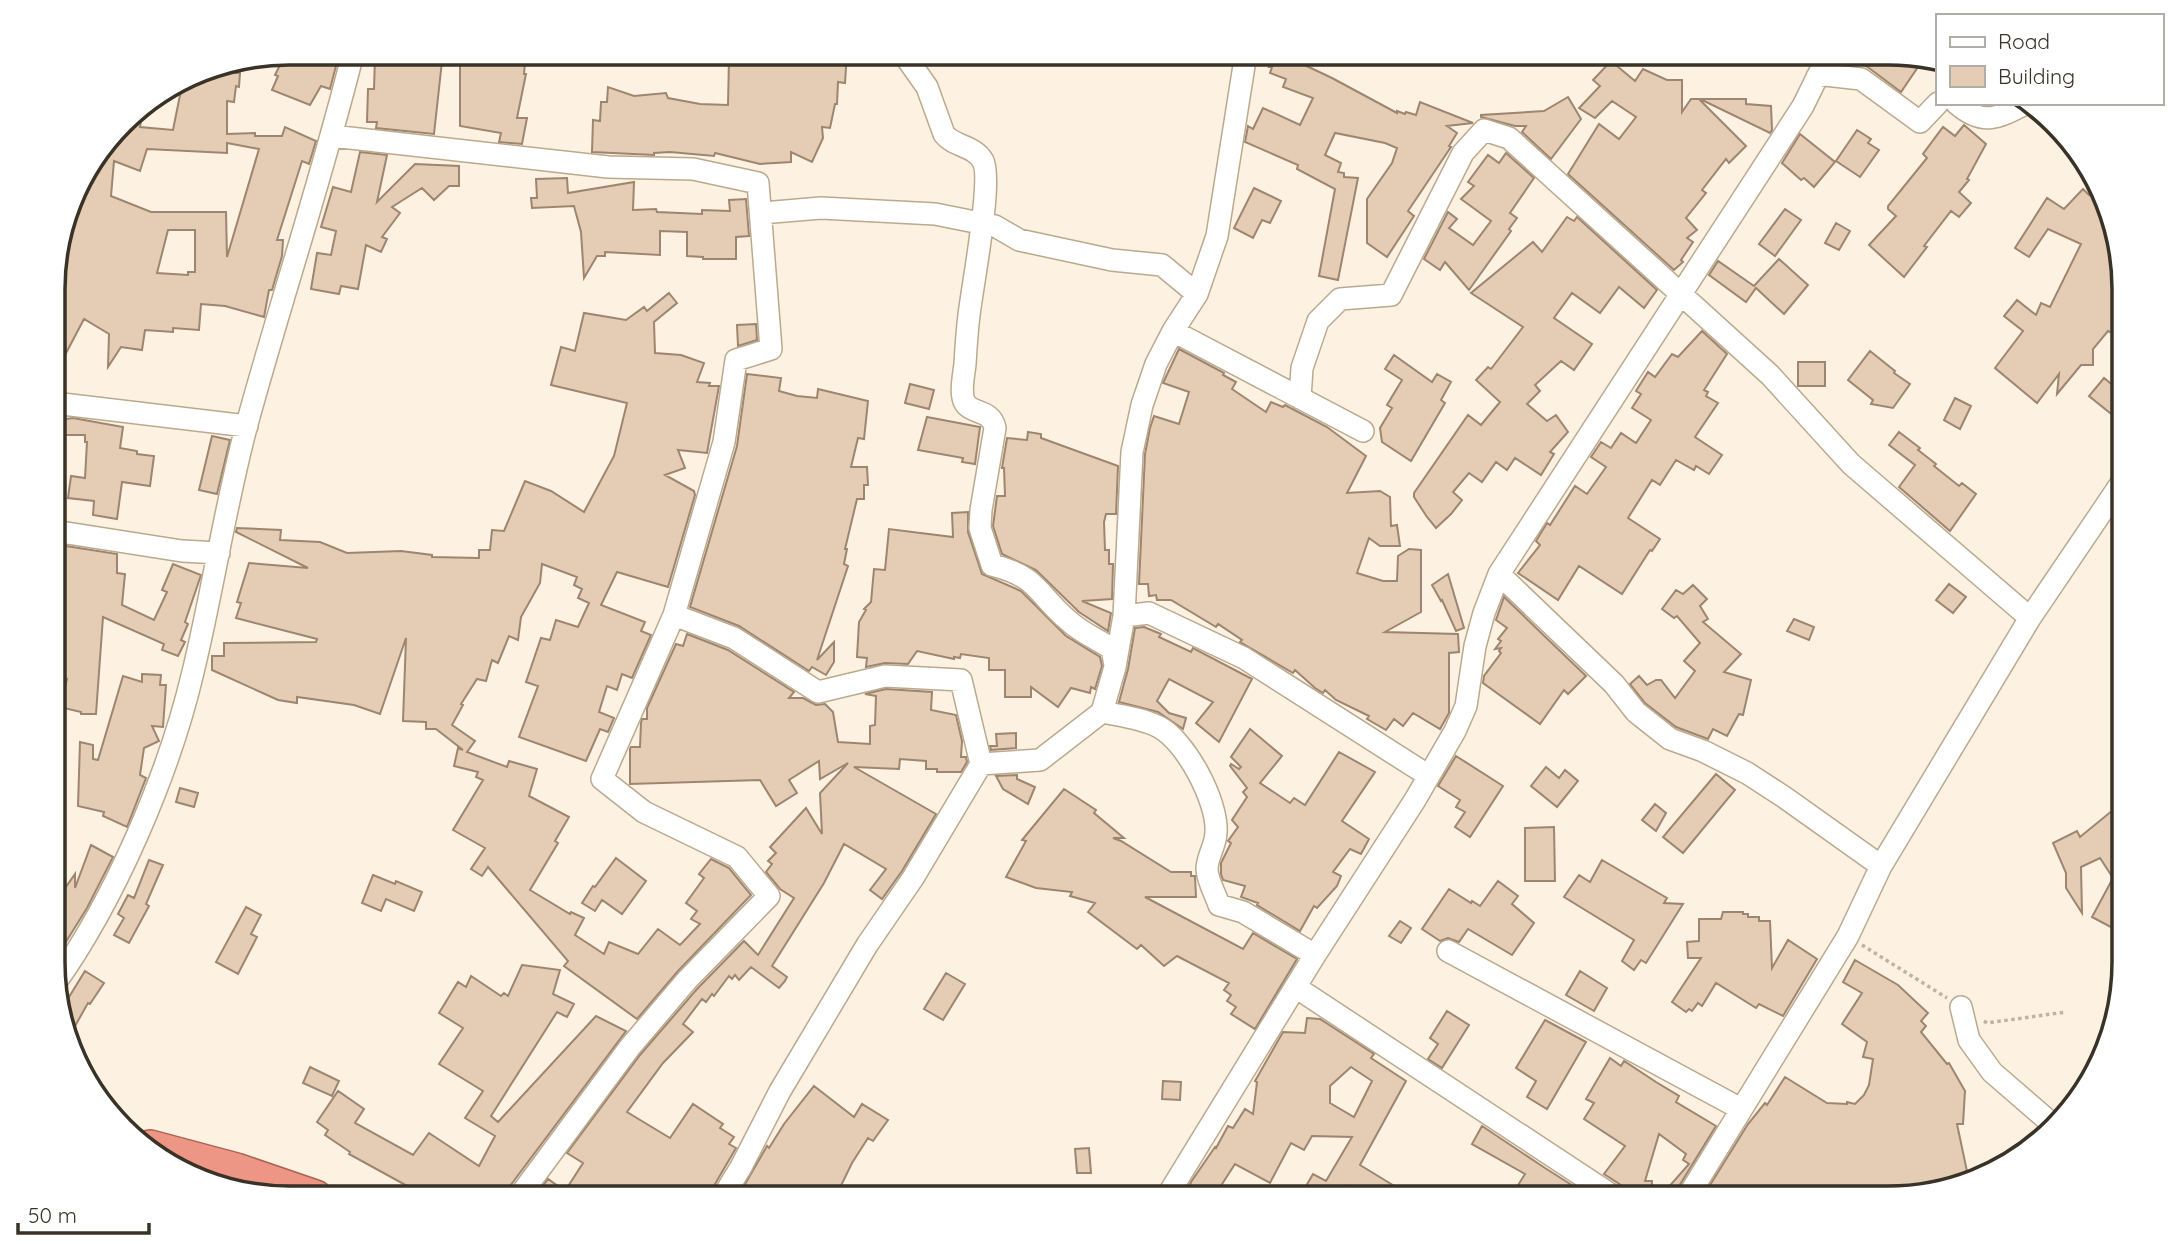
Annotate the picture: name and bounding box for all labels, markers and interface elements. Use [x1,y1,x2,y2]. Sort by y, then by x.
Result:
legend [1936,14,2163,105]
text: Road [1998,28,2050,54]
text: Building [1998,63,2075,89]
scale bar [18,1192,149,1236]
text: 50 m [28,1202,77,1228]

